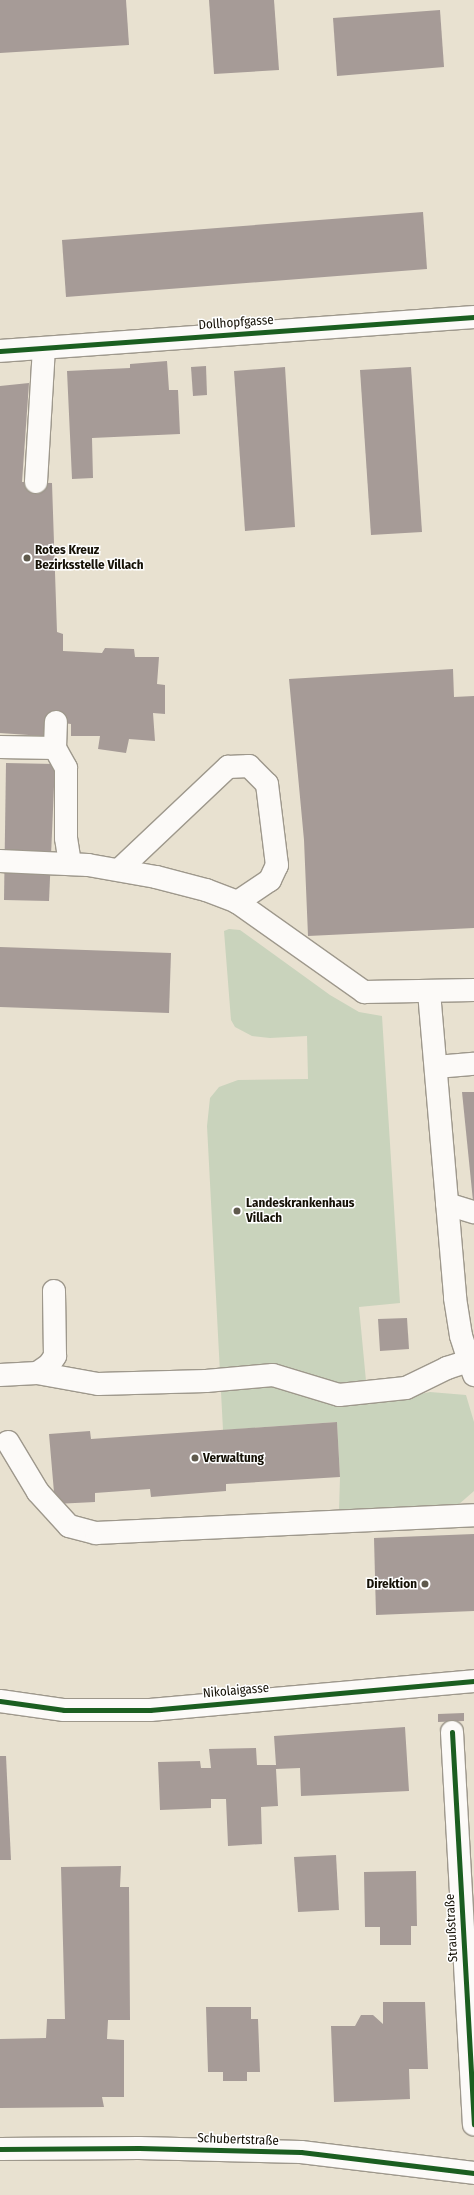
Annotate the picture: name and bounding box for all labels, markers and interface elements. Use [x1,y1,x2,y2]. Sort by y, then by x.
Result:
street label: Dollhopfgasse [198,313,274,333]
place label: Rotes Kreuz Bezirksstelle Villach [35,543,144,574]
marker: Rotes Kreuz Bezirksstelle Villach [22,553,32,563]
place label: Landeskrankenhaus Villach [246,1196,354,1227]
marker: Landeskrankenhaus Villach [231,1205,243,1217]
place label: Verwaltung [203,1450,264,1466]
marker: Verwaltung [190,1453,200,1463]
place label: Direktion [367,1576,417,1592]
marker: Direktion [420,1579,430,1589]
street label: Nikolaigasse [202,1680,270,1702]
street label: Straußstraße [442,1893,462,1963]
street label: Schubertstraße [197,2131,279,2149]

